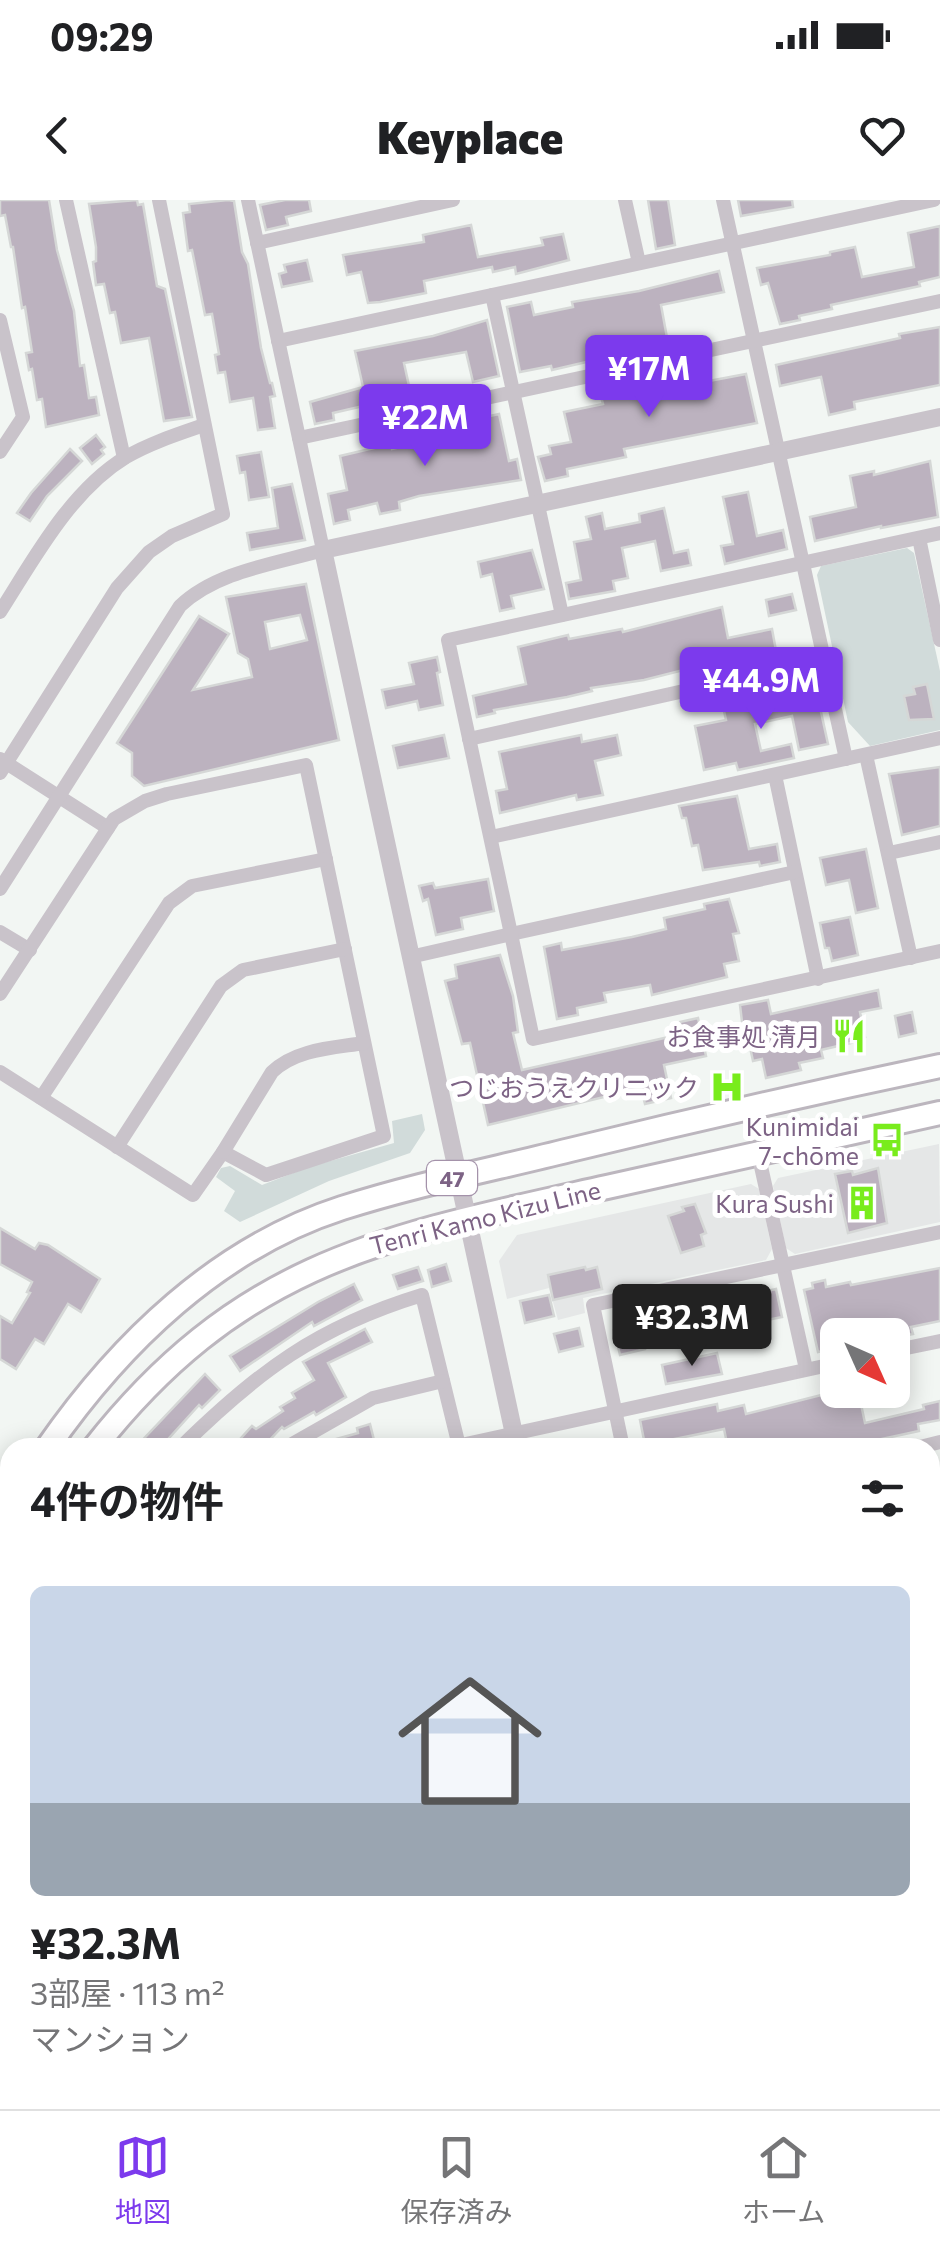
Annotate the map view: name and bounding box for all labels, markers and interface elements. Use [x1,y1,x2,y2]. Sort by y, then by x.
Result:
text: 09:29 [50,12,154,59]
icon: back [30,108,85,163]
text: Keyplace [377,108,563,163]
icon: heart [855,108,910,163]
pin: ¥17M [590,335,708,420]
text: ¥17M [607,347,691,387]
pin: ¥22M [366,384,484,469]
text: ¥22M [381,396,469,436]
pin: ¥44.9M [680,647,842,732]
text: ¥44.9M [702,659,820,699]
restaurant icon: お食事処 清月 [830,1017,868,1055]
place label: お食事処 清月 [666,1021,821,1051]
hospital icon: つじおうえクリニック [708,1068,746,1106]
place label: つじおうえクリニック [449,1072,699,1102]
place label: Kunimidai 7-chōme [746,1111,859,1170]
bus stop icon: Kunimidai 7-chōme [868,1121,906,1159]
road number: 47 [427,1161,477,1195]
street label: Tenri Kamo Kizu Line [366,1174,604,1260]
building icon: Kura Sushi [843,1184,881,1222]
place label: Kura Sushi [715,1188,834,1218]
pin: ¥32.3M [611,1284,773,1369]
text: ¥32.3M [634,1296,750,1336]
north arrow [820,1318,910,1408]
map controls [820,1318,910,1408]
icon: filters [855,1471,910,1526]
text: 4件の物件 [30,1474,224,1526]
icon: home [380,1651,560,1831]
text: ¥32.3M [30,1916,181,1968]
text: 3部屋 · 113 m² [30,1972,225,2012]
text: マンション [30,2018,190,2058]
tab: 地図 [115,2130,171,2230]
tab: 保存済み [400,2130,512,2230]
tab: ホーム [742,2130,825,2230]

